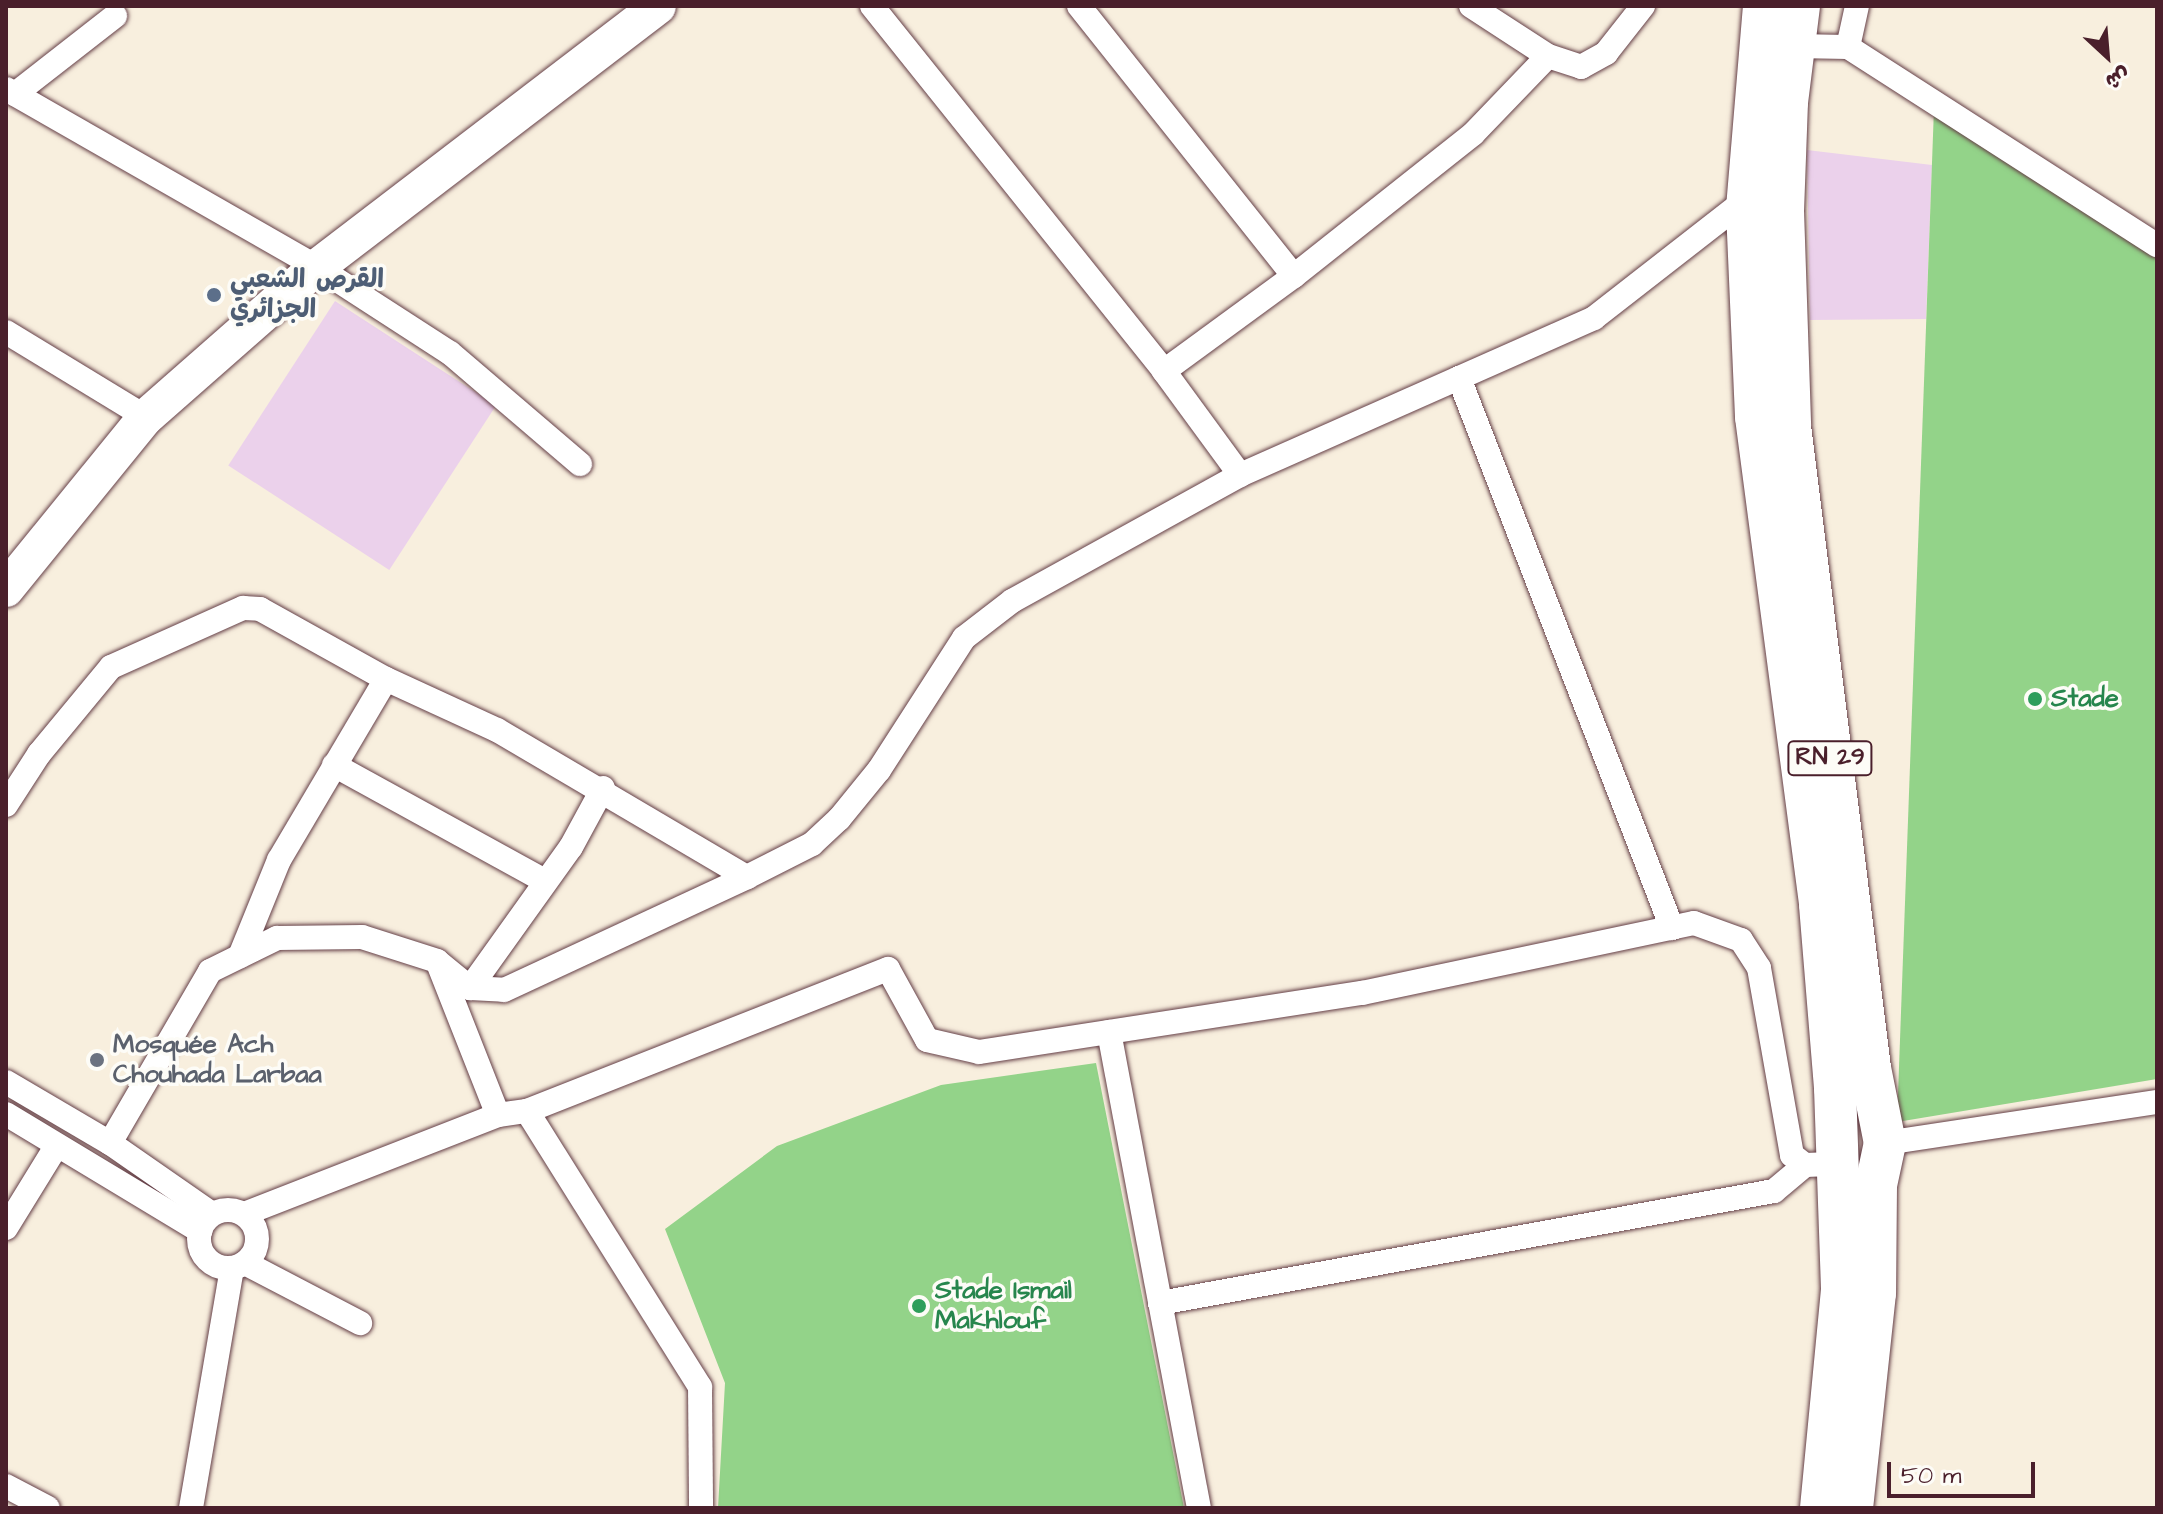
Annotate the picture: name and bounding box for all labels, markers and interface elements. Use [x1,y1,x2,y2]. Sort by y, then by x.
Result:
north arrow [2067,16,2147,96]
text: ش [2100,59,2135,97]
place label: القرص الشعبي الجزائري [230,264,384,326]
marker: القرص الشعبي الجزائري [205,286,223,304]
place label: Stade [2051,683,2119,715]
marker: Stade [2026,690,2044,708]
road number: RN 29 [1786,738,1874,778]
place label: Mosquée Ach Chouhada Larbaa [113,1029,322,1090]
marker: Mosquée Ach Chouhada Larbaa [88,1051,106,1069]
place label: Stade Ismail Makhlouf [935,1275,1072,1336]
marker: Stade Ismail Makhlouf [910,1297,928,1315]
scale bar [1891,1446,2039,1496]
text: 50 m [1901,1459,1961,1493]

